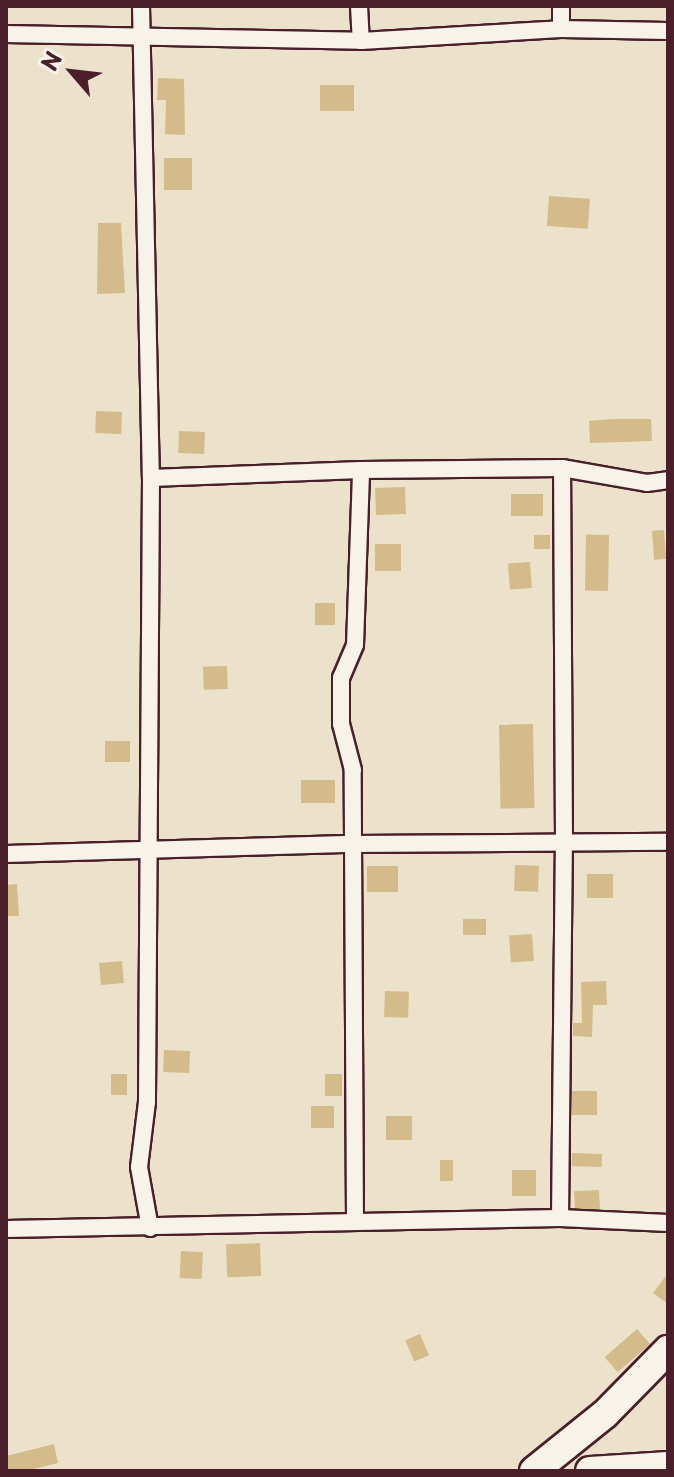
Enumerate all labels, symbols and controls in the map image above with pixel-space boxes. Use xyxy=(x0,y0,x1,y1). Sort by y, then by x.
north arrow xyxy=(32,32,112,112)
text: N xyxy=(32,45,69,76)

